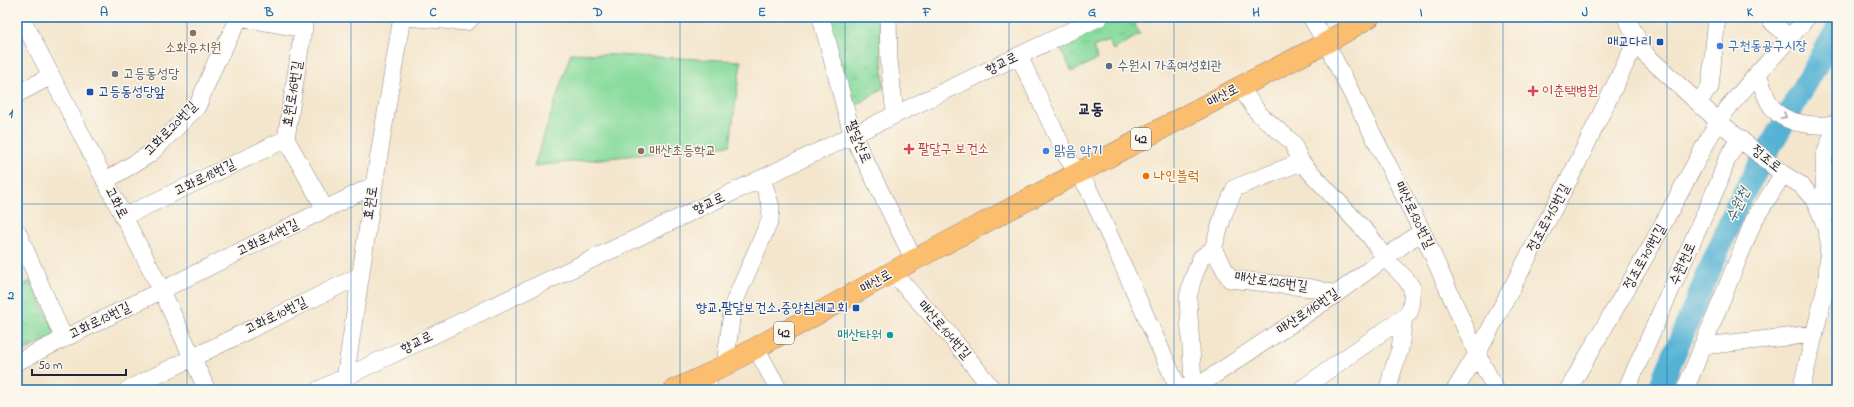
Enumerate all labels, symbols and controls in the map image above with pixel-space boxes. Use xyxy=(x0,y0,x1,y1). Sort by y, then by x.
text: A xyxy=(100,3,108,22)
text: B xyxy=(264,3,274,22)
text: C xyxy=(429,3,437,22)
text: D xyxy=(592,3,603,22)
text: E xyxy=(758,3,766,22)
text: F xyxy=(922,3,932,22)
text: G xyxy=(1088,3,1096,22)
text: H xyxy=(1252,3,1260,22)
text: I xyxy=(1419,3,1423,22)
text: J xyxy=(1582,3,1588,22)
text: K xyxy=(1747,3,1754,22)
marker: 소화유치원 xyxy=(188,28,198,38)
place label: 매교다리 xyxy=(1607,32,1652,53)
place label: 구천동공구시장 xyxy=(1728,36,1808,57)
marker: 매교다리 xyxy=(1655,37,1665,47)
place label: 소화유치원 xyxy=(165,38,221,59)
marker: 구천동공구시장 xyxy=(1715,41,1725,51)
street label: 향교로 xyxy=(982,47,1022,81)
place label: 수원시 가족여성회관 xyxy=(1117,56,1222,77)
street label: 효원로16번길 xyxy=(277,59,309,129)
marker: 수원시 가족여성회관 xyxy=(1104,61,1114,71)
place label: 고등동성당 xyxy=(123,64,180,85)
marker: 고등동성당 xyxy=(110,69,120,79)
street label: 매산로 xyxy=(1203,79,1243,113)
place label: 이춘택병원 xyxy=(1542,81,1598,102)
place label: 고등동성당앞 xyxy=(98,82,166,103)
marker: 이춘택병원 xyxy=(1527,85,1539,97)
marker: 고등동성당앞 xyxy=(85,87,95,97)
street label: 고화로20번길 xyxy=(139,96,203,161)
district label: 교동 xyxy=(1078,98,1104,122)
text: 1 xyxy=(9,104,14,123)
one-way arrow xyxy=(1780,111,1787,118)
street label: 팔달산로 xyxy=(840,117,876,167)
road number: 42 xyxy=(1131,128,1151,150)
place label: 팔달구 보건소 xyxy=(918,139,989,160)
street label: 정조로 xyxy=(1746,140,1786,178)
place label: 매산초등학교 xyxy=(649,141,717,162)
place label: 맑음 악기 xyxy=(1054,141,1103,162)
marker: 팔달구 보건소 xyxy=(903,143,915,155)
marker: 매산초등학교 xyxy=(636,146,646,156)
marker: 맑음 악기 xyxy=(1041,146,1051,156)
street label: 고화로18번길 xyxy=(171,154,240,202)
place label: 나인블럭 xyxy=(1154,166,1199,187)
marker: 나인블럭 xyxy=(1141,171,1151,181)
street label: 매산로130번길 xyxy=(1389,178,1440,253)
street label: 정조로715번길 xyxy=(1522,180,1576,256)
water label: 수원천 xyxy=(1720,182,1757,226)
street label: 고화로 xyxy=(99,183,133,223)
street label: 효원로 xyxy=(358,185,384,221)
street label: 향교로 xyxy=(689,187,729,221)
street label: 고화로14번길 xyxy=(233,214,303,262)
street label: 정조로709번길 xyxy=(1618,220,1672,294)
street label: 수원천로 xyxy=(1664,239,1702,289)
street label: 매산로 xyxy=(856,265,896,299)
street label: 매산로126번길 xyxy=(1233,266,1310,298)
street label: 매산로116번길 xyxy=(1273,283,1344,341)
text: 2 xyxy=(7,286,15,305)
street label: 고화로10번길 xyxy=(241,292,311,340)
street label: 매산로104번길 xyxy=(912,296,976,365)
street label: 고화로13번길 xyxy=(65,297,135,345)
place label: 향교.팔달보건소.중앙침례교회 xyxy=(696,298,848,319)
marker: 향교.팔달보건소.중앙침례교회 xyxy=(851,303,861,313)
road number: 42 xyxy=(774,322,794,344)
place label: 매산타워 xyxy=(837,325,882,346)
street label: 향교로 xyxy=(397,326,437,360)
marker: 매산타워 xyxy=(885,330,895,340)
scale bar xyxy=(32,351,126,377)
text: 50 m xyxy=(38,357,62,375)

